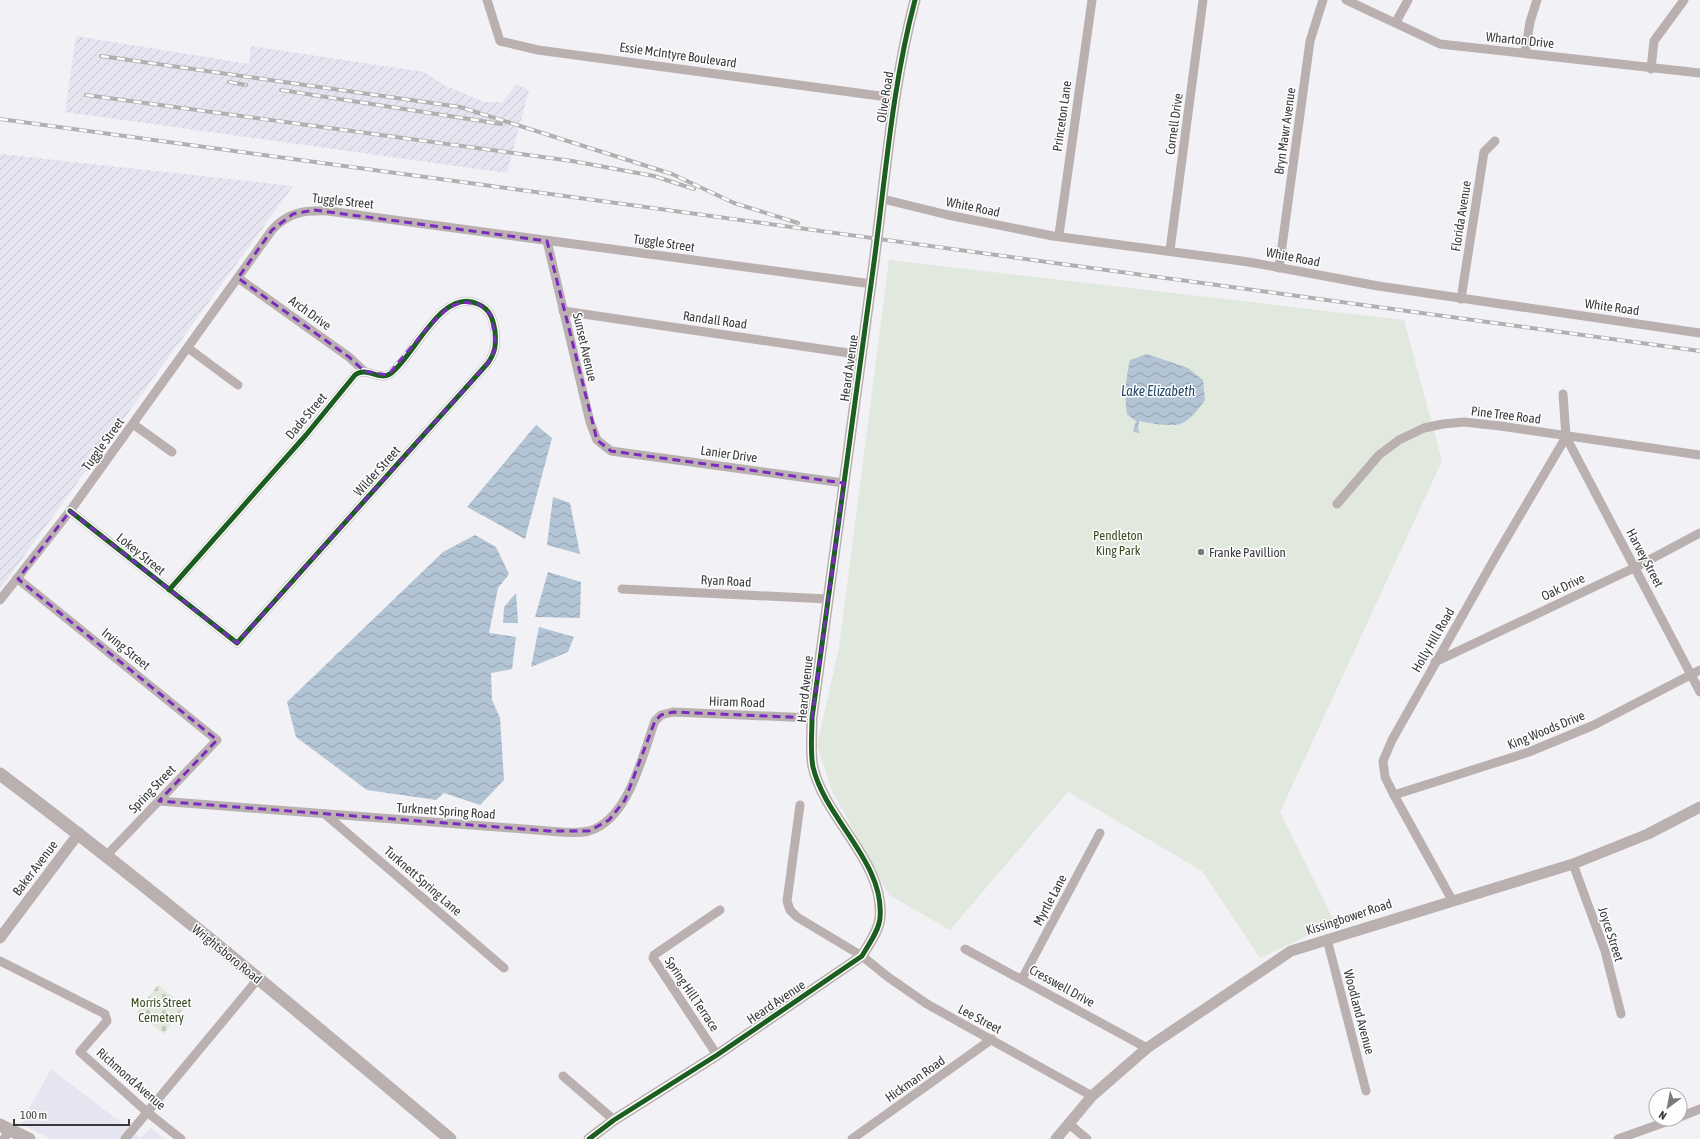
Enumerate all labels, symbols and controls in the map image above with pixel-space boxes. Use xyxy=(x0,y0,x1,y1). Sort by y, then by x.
street label: Wharton Drive xyxy=(1485,29,1555,51)
street label: Essie McIntyre Boulevard xyxy=(618,39,738,71)
street label: Olive Road xyxy=(874,70,896,124)
street label: Princeton Lane xyxy=(1050,80,1074,152)
street label: Bryn Mawr Avenue xyxy=(1271,87,1299,175)
street label: Cornell Drive xyxy=(1162,92,1186,156)
street label: Florida Avenue xyxy=(1448,179,1474,252)
street label: Tuggle Street xyxy=(311,190,375,212)
street label: White Road xyxy=(945,194,1001,220)
street label: Tuggle Street xyxy=(632,231,696,255)
street label: White Road xyxy=(1265,244,1321,270)
street label: Arch Drive xyxy=(286,293,334,333)
street label: White Road xyxy=(1584,296,1640,318)
street label: Randall Road xyxy=(682,308,748,332)
street label: Sunset Avenue xyxy=(570,311,600,383)
street label: Heard Avenue xyxy=(837,334,861,402)
water label: Lake Elizabeth xyxy=(1121,383,1195,399)
street label: Dade Street xyxy=(282,390,330,442)
street label: Pine Tree Road xyxy=(1470,403,1542,427)
street label: Tuggle Street xyxy=(79,414,127,473)
street label: Wilder Street xyxy=(351,443,403,499)
street label: Lanier Drive xyxy=(700,443,758,465)
street label: Harvey Street xyxy=(1623,526,1667,590)
park label: Pendleton King Park xyxy=(1093,528,1143,558)
street label: Lokey Street xyxy=(114,530,168,578)
place label: Franke Pavillion xyxy=(1209,545,1286,560)
marker: Franke Pavillion xyxy=(1196,547,1206,557)
street label: Oak Drive xyxy=(1539,570,1587,604)
street label: Ryan Road xyxy=(700,572,752,590)
street label: Holly Hill Road xyxy=(1409,605,1457,675)
street label: Irving Street xyxy=(99,625,153,673)
street label: Heard Avenue xyxy=(794,655,816,723)
street label: Hiram Road xyxy=(709,694,765,710)
street label: King Woods Drive xyxy=(1505,708,1587,752)
street label: Spring Street xyxy=(126,762,179,816)
street label: Turknett Spring Road xyxy=(396,800,496,822)
street label: Baker Avenue xyxy=(9,837,61,899)
street label: Turknett Spring Lane xyxy=(381,843,465,919)
street label: Myrtle Lane xyxy=(1030,872,1070,928)
street label: Kissingbower Road xyxy=(1304,896,1394,938)
street label: Joyce Street xyxy=(1595,905,1627,963)
street label: Wrightsboro Road xyxy=(189,921,265,987)
street label: Spring Hill Terrace xyxy=(662,954,722,1034)
street label: Cresswell Drive xyxy=(1027,962,1097,1010)
street label: Woodland Avenue xyxy=(1340,968,1378,1056)
street label: Heard Avenue xyxy=(744,977,808,1027)
park label: Morris Street Cemetery xyxy=(131,995,191,1025)
street label: Lee Street xyxy=(956,1001,1005,1037)
street label: Richmond Avenue xyxy=(94,1045,169,1113)
street label: Hickman Road xyxy=(882,1053,948,1105)
north arrow xyxy=(1648,1087,1688,1127)
scale bar xyxy=(14,1101,129,1127)
text: 100 m xyxy=(20,1108,47,1122)
text: N xyxy=(1657,1109,1669,1122)

